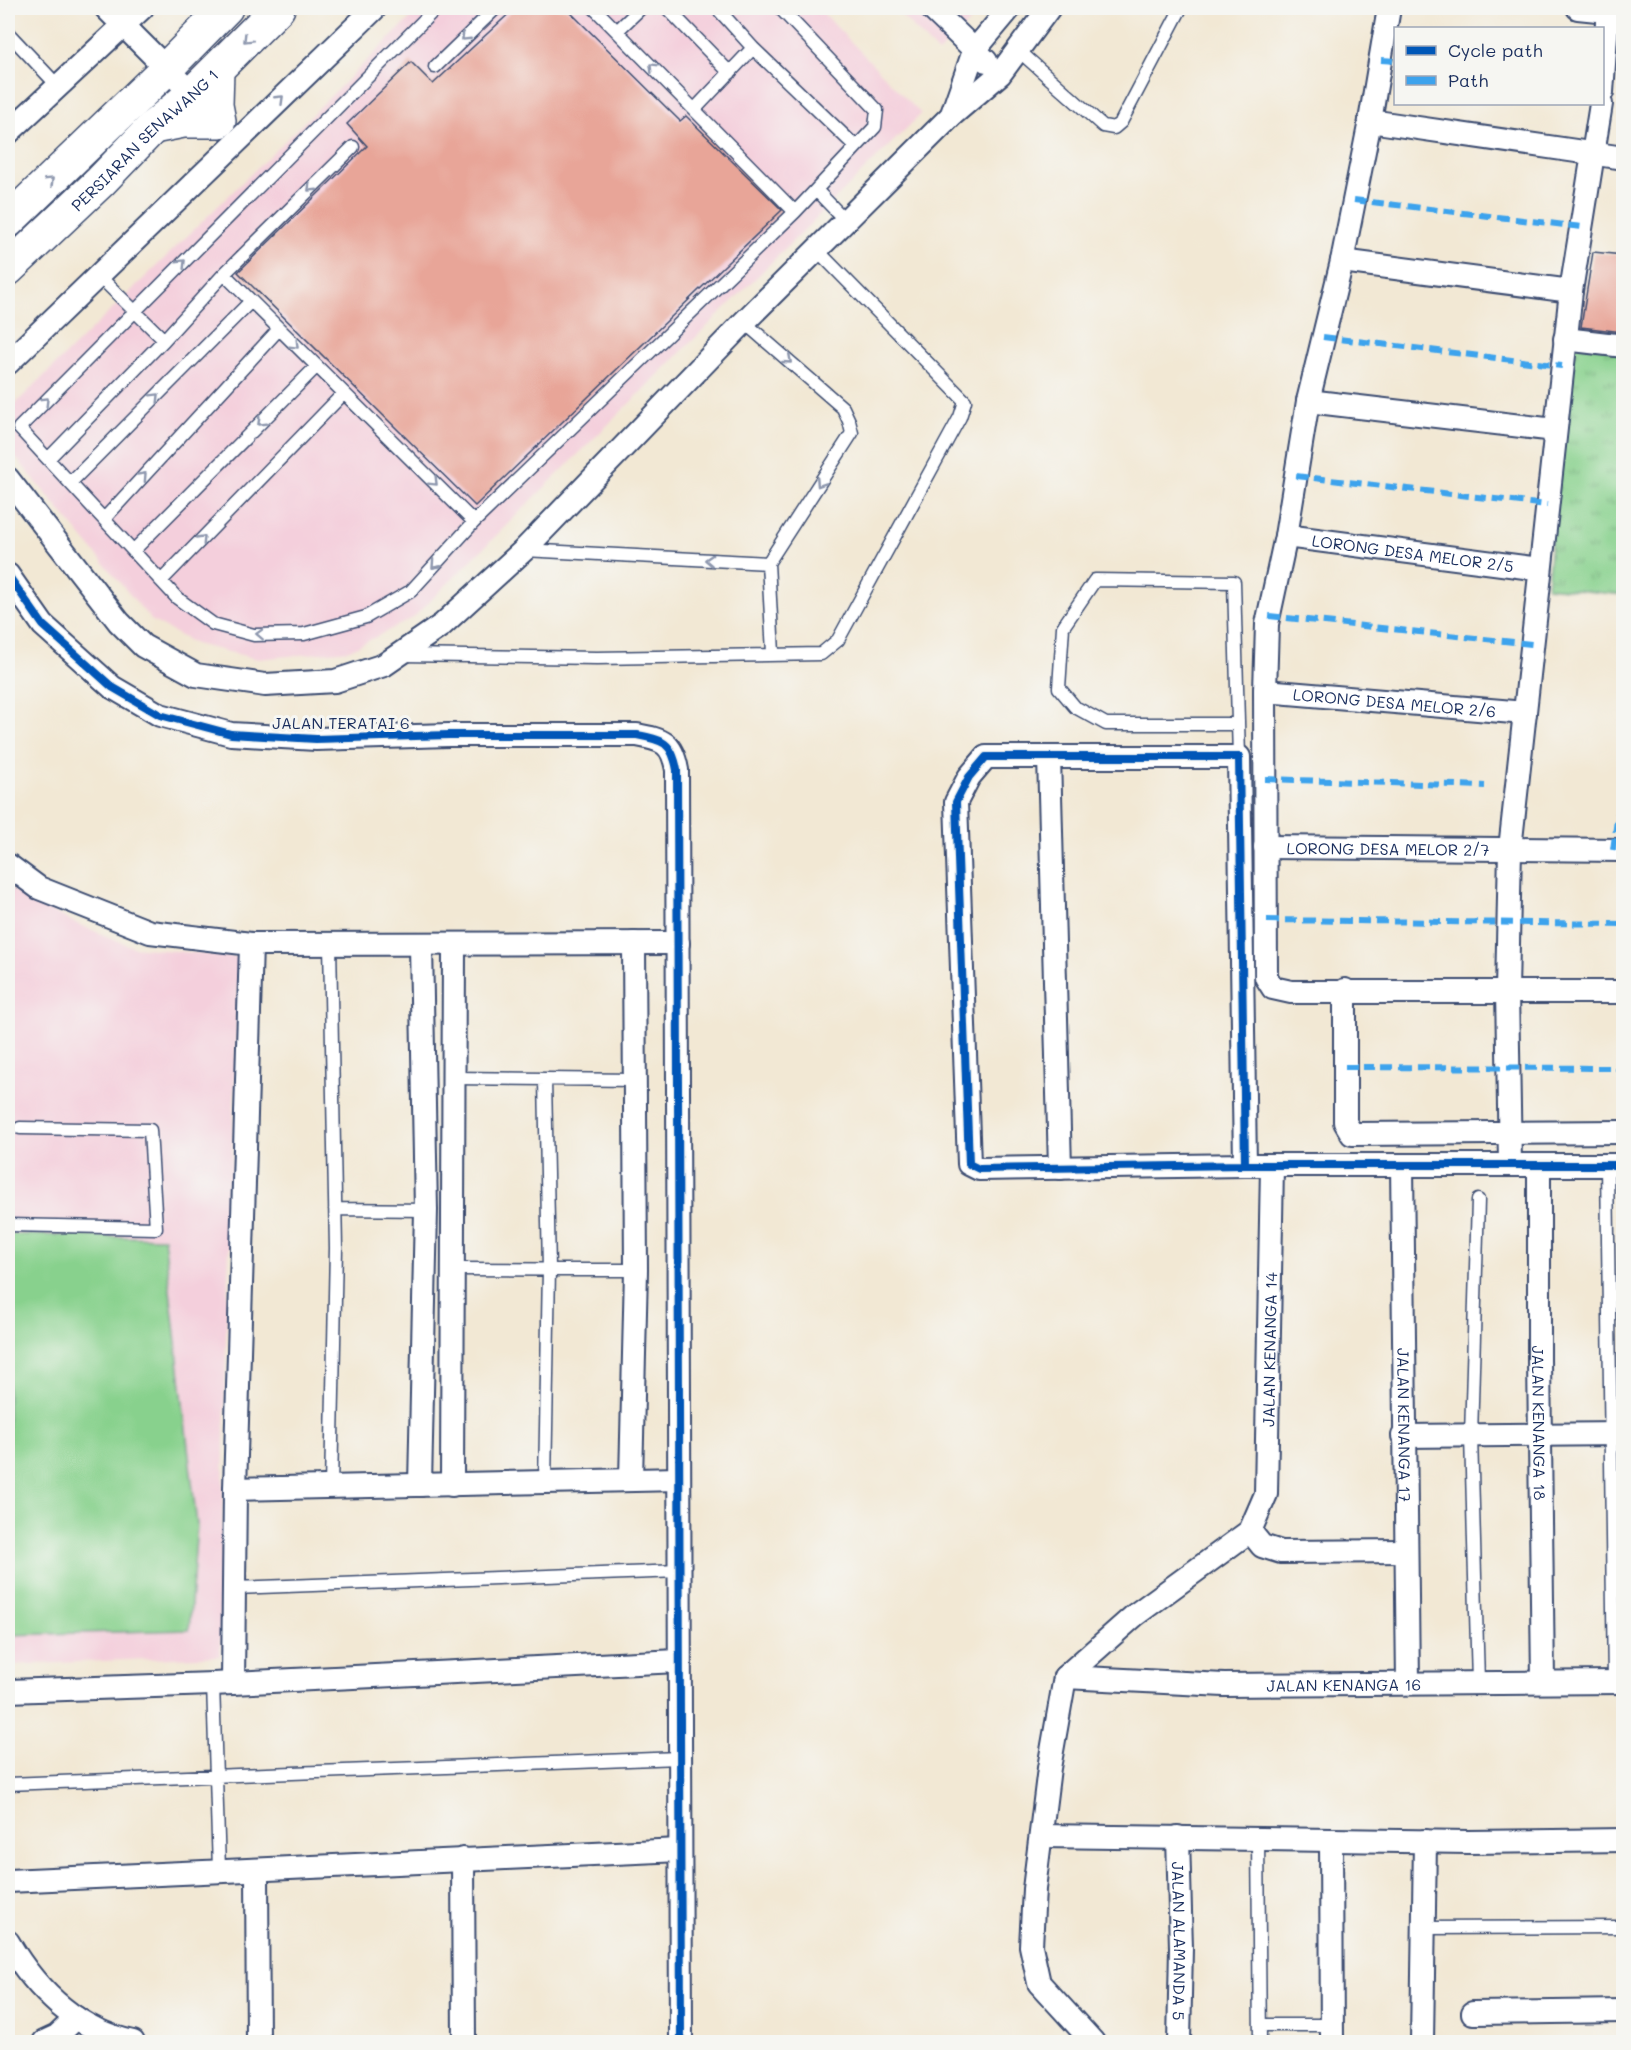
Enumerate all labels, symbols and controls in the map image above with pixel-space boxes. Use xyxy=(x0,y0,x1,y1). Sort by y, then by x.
legend xyxy=(1394,27,1604,105)
one-way arrow xyxy=(462,30,473,41)
one-way arrow xyxy=(244,31,255,42)
text: Cycle path xyxy=(1448,38,1543,62)
street label: PERSIARAN SENAWANG 1 xyxy=(66,64,222,215)
one-way arrow xyxy=(650,64,661,75)
text: Path xyxy=(1448,68,1488,92)
one-way arrow xyxy=(273,96,284,107)
one-way arrow xyxy=(44,177,54,188)
one-way arrow xyxy=(308,180,319,191)
one-way arrow xyxy=(175,259,186,270)
one-way arrow xyxy=(288,337,299,348)
one-way arrow xyxy=(781,353,792,364)
one-way arrow xyxy=(148,393,159,404)
one-way arrow xyxy=(38,398,49,409)
one-way arrow xyxy=(257,416,268,426)
one-way arrow xyxy=(136,472,147,483)
one-way arrow xyxy=(426,475,437,486)
one-way arrow xyxy=(816,476,827,487)
street label: LORONG DESA MELOR 2/5 xyxy=(1311,529,1515,576)
one-way arrow xyxy=(195,536,206,547)
one-way arrow xyxy=(705,553,714,566)
one-way arrow xyxy=(431,559,442,569)
one-way arrow xyxy=(256,628,265,641)
street label: LORONG DESA MELOR 2/6 xyxy=(1292,683,1497,721)
street label: JALAN TERATAI 6 xyxy=(272,712,410,733)
street label: LORONG DESA MELOR 2/7 xyxy=(1286,837,1490,859)
street label: JALAN KENANGA 14 xyxy=(1257,1271,1281,1427)
street label: JALAN KENANGA 18 xyxy=(1528,1346,1551,1501)
street label: JALAN KENANGA 17 xyxy=(1394,1348,1416,1502)
street label: JALAN KENANGA 16 xyxy=(1266,1673,1421,1695)
street label: JALAN ALAMANDA 5 xyxy=(1168,1861,1192,2021)

